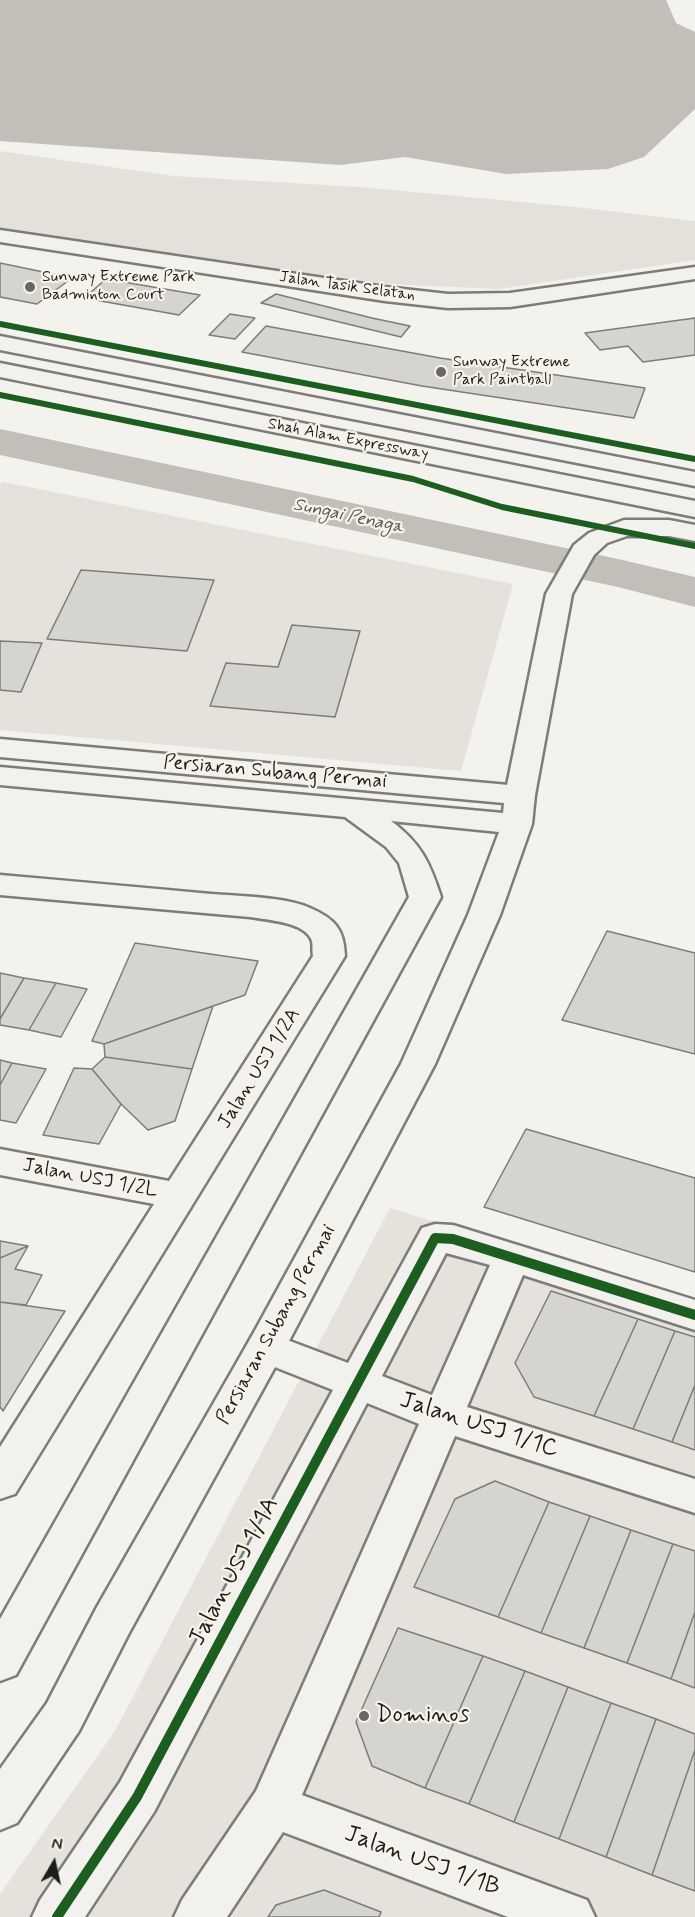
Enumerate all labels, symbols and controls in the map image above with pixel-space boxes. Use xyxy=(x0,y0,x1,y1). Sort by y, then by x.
place label: Sunway Extreme Park Badminton Court xyxy=(42,268,195,306)
street label: Jalan Tasik Selatan xyxy=(278,268,416,306)
marker: Sunway Extreme Park Badminton Court xyxy=(23,280,37,294)
place label: Sunway Extreme Park Paintball xyxy=(453,353,570,391)
marker: Sunway Extreme Park Paintball xyxy=(434,365,448,379)
street label: Shah Alam Expressway xyxy=(266,415,430,465)
water label: Sungai Penaga xyxy=(291,495,405,539)
street label: Persiaran Subang Permai xyxy=(162,751,388,795)
street label: Jalan USJ 1/2A xyxy=(213,1004,307,1134)
street label: Jalan USJ 1/2L xyxy=(21,1154,159,1204)
street label: Persiaran Subang Permai xyxy=(212,1221,342,1429)
street label: Jalan USJ 1/1C xyxy=(396,1387,562,1465)
street label: Jalan USJ 1/1A xyxy=(184,1493,286,1651)
place label: Dominos xyxy=(376,1702,469,1730)
marker: Dominos xyxy=(357,1709,371,1723)
street label: Jalan USJ 1/1B xyxy=(340,1821,504,1903)
north arrow xyxy=(24,1833,84,1893)
text: N xyxy=(50,1834,64,1856)

